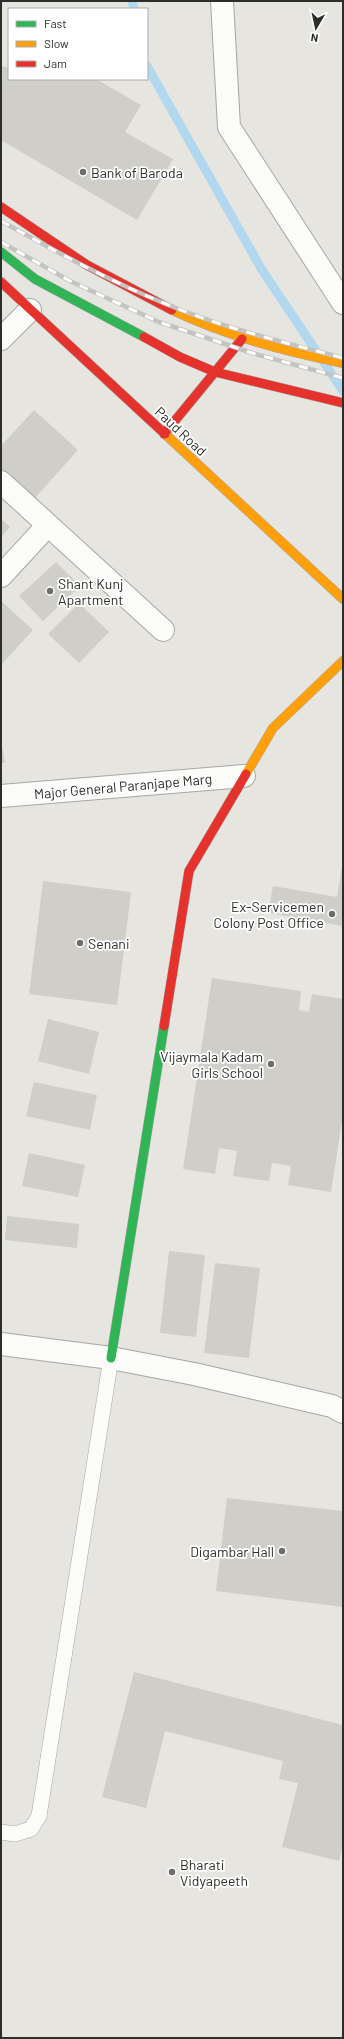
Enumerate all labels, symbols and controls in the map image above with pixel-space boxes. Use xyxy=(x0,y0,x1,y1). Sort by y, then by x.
legend xyxy=(8,8,148,80)
north arrow xyxy=(296,8,336,48)
text: Fast xyxy=(44,16,67,30)
text: N xyxy=(310,31,319,45)
text: Slow xyxy=(44,36,69,50)
text: Jam xyxy=(44,56,67,70)
place label: Bank of Baroda xyxy=(91,164,183,181)
marker: Bank of Baroda xyxy=(78,167,88,177)
street label: Paud Road xyxy=(152,403,210,459)
place label: Shant Kunj Apartment xyxy=(58,575,123,608)
marker: Shant Kunj Apartment xyxy=(45,586,55,596)
street label: Major General Paranjape Marg xyxy=(33,770,213,802)
place label: Ex-Servicemen Colony Post Office xyxy=(214,898,324,931)
marker: Ex-Servicemen Colony Post Office xyxy=(327,909,337,919)
place label: Senani xyxy=(88,935,129,952)
marker: Senani xyxy=(75,938,85,948)
place label: Vijaymala Kadam Girls School xyxy=(160,1048,263,1081)
marker: Vijaymala Kadam Girls School xyxy=(266,1059,276,1069)
place label: Digambar Hall xyxy=(190,1543,274,1560)
marker: Digambar Hall xyxy=(277,1546,287,1556)
place label: Bharati Vidyapeeth xyxy=(180,1856,248,1889)
marker: Bharati Vidyapeeth xyxy=(167,1867,177,1877)

